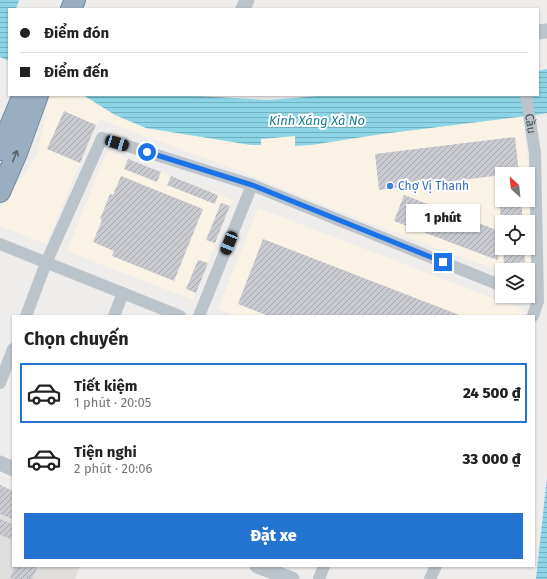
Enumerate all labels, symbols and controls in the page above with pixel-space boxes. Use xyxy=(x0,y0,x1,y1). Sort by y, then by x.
text: Điểm đón xyxy=(44,24,109,42)
text: Điểm đến xyxy=(44,63,109,81)
water label: Kinh Xáng Xà No xyxy=(269,113,365,128)
street label: Cầu xyxy=(522,113,539,135)
car xyxy=(104,134,130,152)
route start xyxy=(138,143,156,161)
one-way arrow xyxy=(12,151,20,163)
north arrow xyxy=(495,167,535,207)
map controls xyxy=(495,167,535,303)
place label: Chợ Vị Thanh xyxy=(398,179,469,193)
marker: Chợ Vị Thanh xyxy=(385,181,395,191)
callout: 1 phút xyxy=(406,204,480,232)
text: 1 phút xyxy=(425,210,461,225)
button: locate xyxy=(495,215,535,255)
car xyxy=(219,230,239,256)
route end xyxy=(434,253,452,271)
button: layers xyxy=(495,263,535,303)
text: Chọn chuyến xyxy=(24,328,129,350)
icon: car xyxy=(26,375,62,411)
text: Tiết kiệm xyxy=(74,377,137,395)
text: 24 500 ₫ xyxy=(463,384,521,402)
text: 1 phút · 20:05 xyxy=(74,395,151,410)
icon: car xyxy=(26,441,62,477)
text: Tiện nghi xyxy=(74,443,137,461)
text: 33 000 ₫ xyxy=(462,450,521,468)
text: 2 phút · 20:06 xyxy=(74,461,152,476)
button: Đặt xe xyxy=(24,513,523,559)

